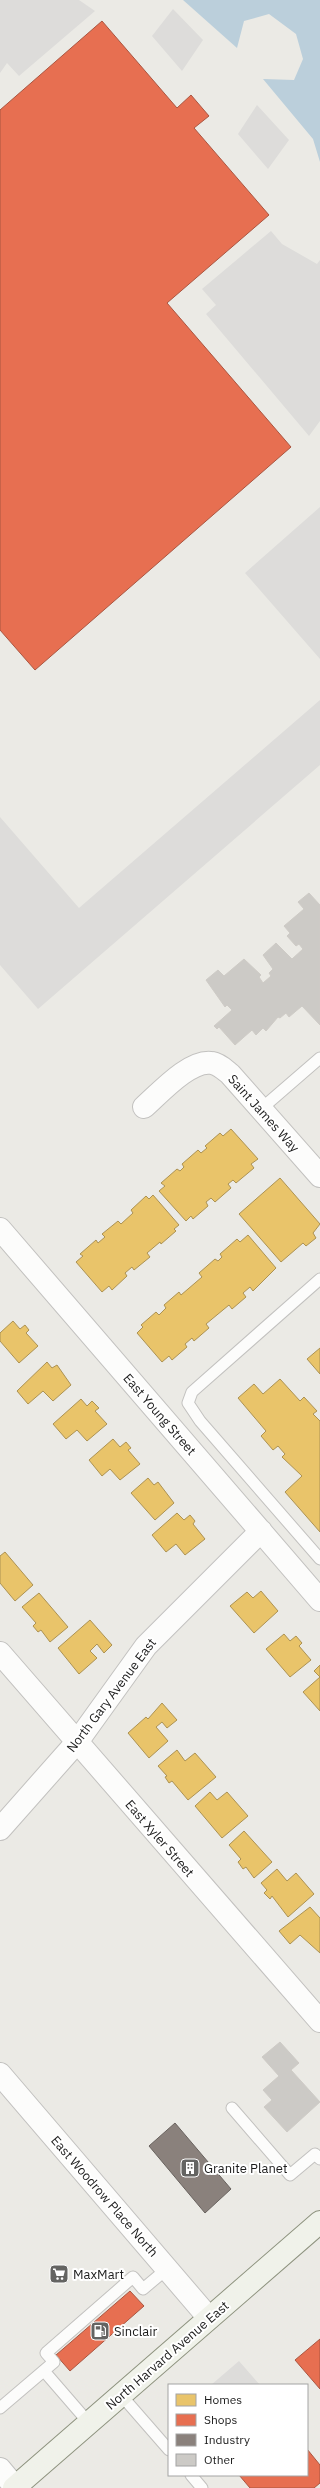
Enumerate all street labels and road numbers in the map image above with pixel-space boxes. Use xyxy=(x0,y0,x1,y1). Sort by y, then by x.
street label: Saint James Way xyxy=(224,1071,303,1156)
street label: East Young Street xyxy=(119,1370,200,1459)
street label: North Gary Avenue East xyxy=(63,1635,160,1756)
street label: East Xyler Street xyxy=(121,1796,198,1880)
street label: East Woodrow Place North xyxy=(47,2132,162,2260)
street label: North Harvard Avenue East xyxy=(102,2297,232,2414)

